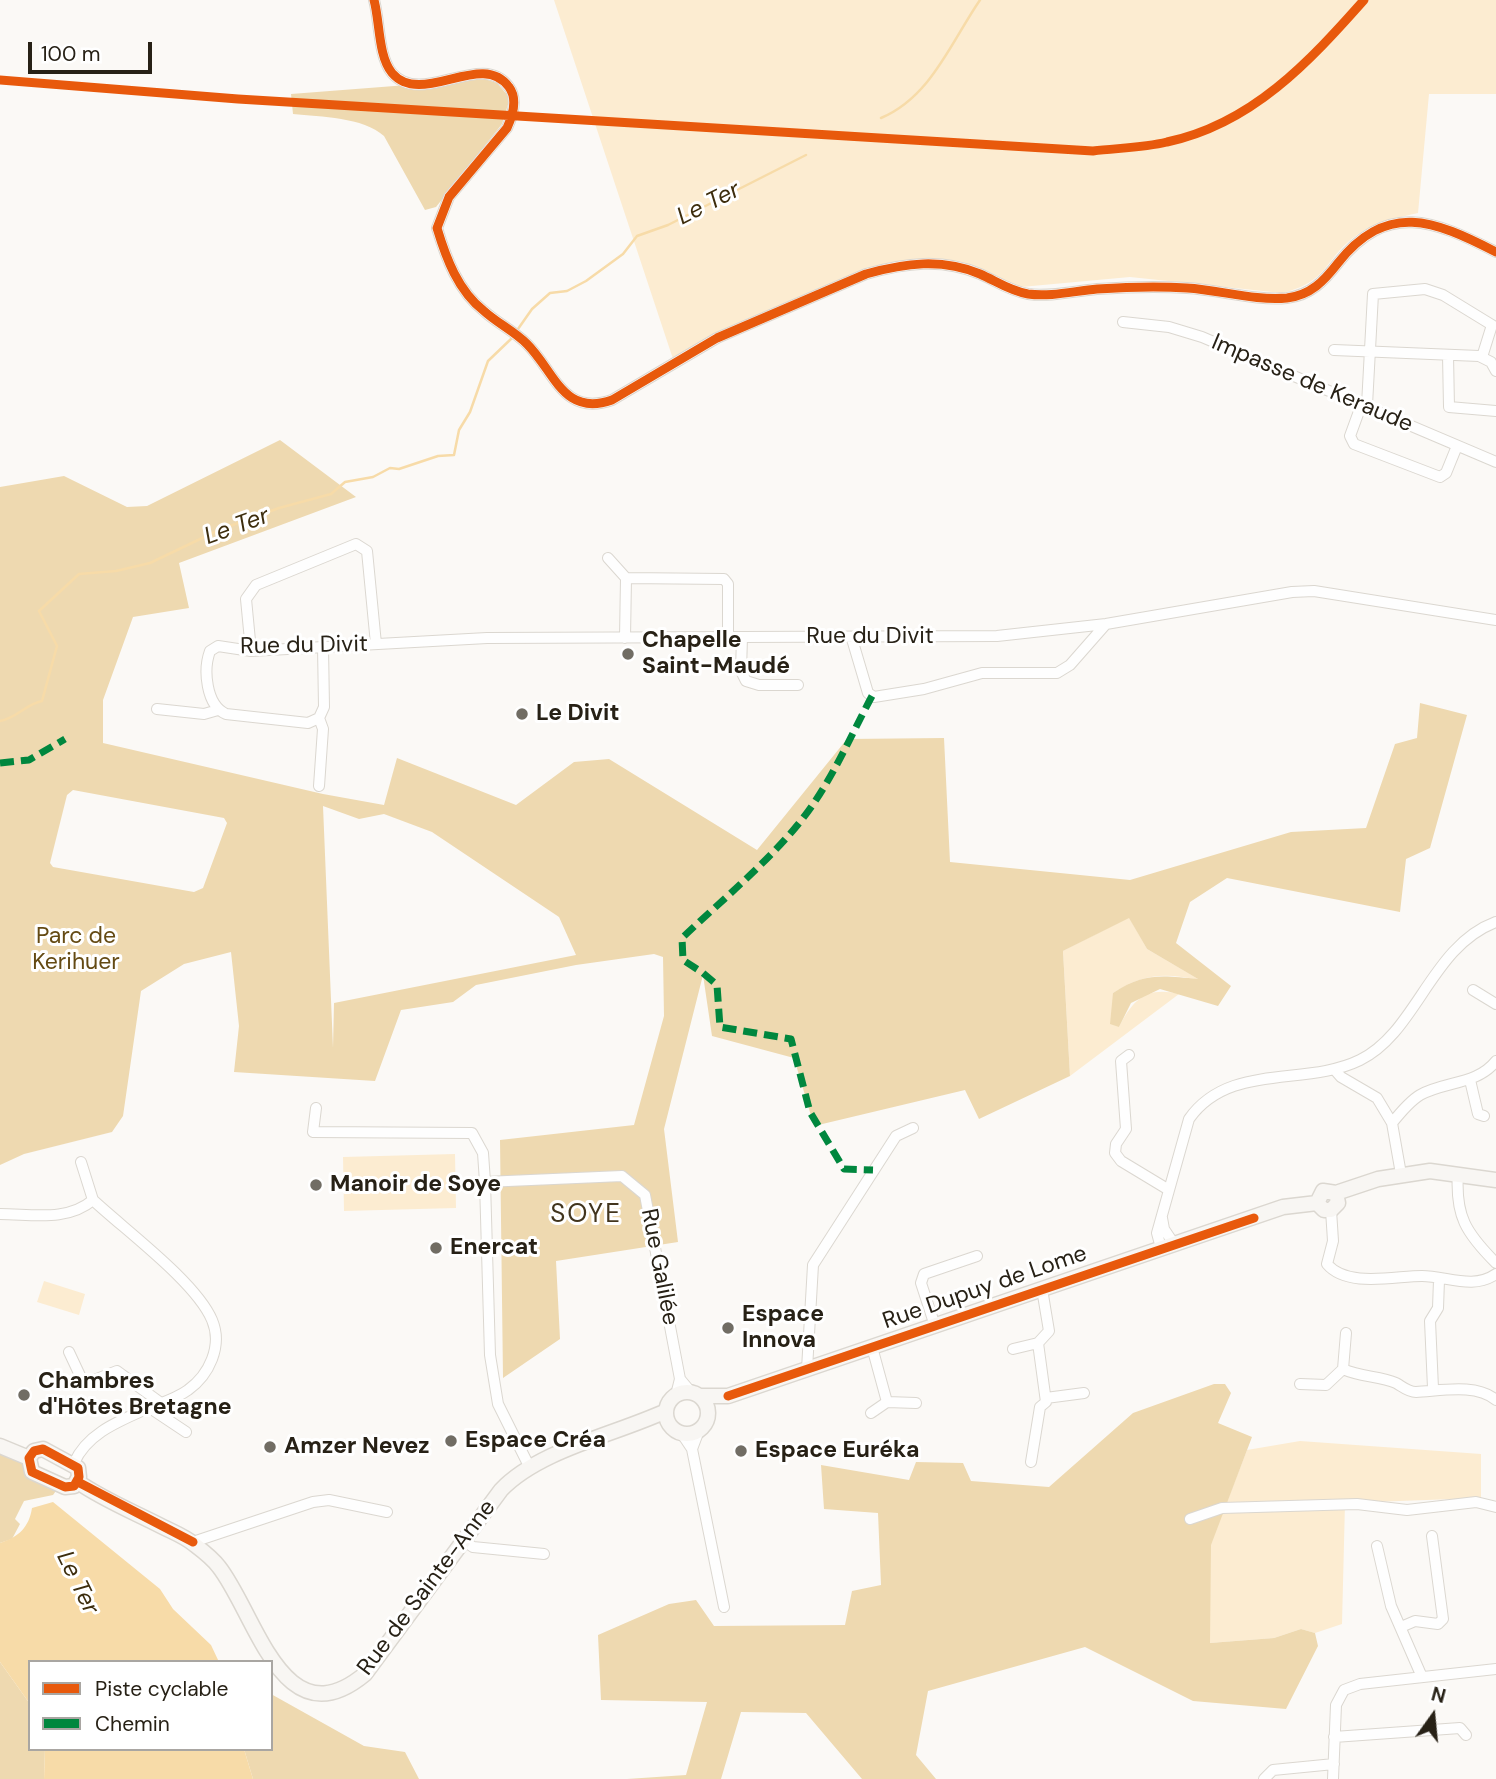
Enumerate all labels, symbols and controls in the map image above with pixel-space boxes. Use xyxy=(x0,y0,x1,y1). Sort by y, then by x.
scale bar xyxy=(32,28,156,72)
text: 100 m xyxy=(41,40,101,68)
water label: Le Ter xyxy=(673,176,745,232)
street label: Impasse de Keraude xyxy=(1207,329,1417,439)
water label: Le Ter xyxy=(201,502,273,552)
street label: Rue du Divit xyxy=(806,623,934,651)
place label: Chapelle Saint-Maudé xyxy=(642,627,790,681)
street label: Rue du Divit xyxy=(240,631,368,661)
marker: Chapelle Saint-Maudé xyxy=(620,646,636,662)
place label: Le Divit xyxy=(536,700,619,728)
marker: Le Divit xyxy=(514,706,530,722)
park label: Parc de Kerihuer xyxy=(32,923,120,977)
place label: Manoir de Soye xyxy=(330,1171,501,1199)
marker: Manoir de Soye xyxy=(308,1177,324,1193)
district label: SOYE xyxy=(551,1199,621,1231)
street label: Rue Galilée xyxy=(634,1207,684,1327)
place label: Enercat xyxy=(450,1234,538,1262)
marker: Enercat xyxy=(428,1240,444,1256)
street label: Rue Dupuy de Lome xyxy=(879,1240,1091,1336)
place label: Espace Innova xyxy=(742,1301,824,1355)
marker: Espace Innova xyxy=(720,1320,736,1336)
place label: Chambres d'Hôtes Bretagne xyxy=(38,1368,232,1422)
marker: Chambres d'Hôtes Bretagne xyxy=(16,1387,32,1403)
place label: Espace Créa xyxy=(465,1427,606,1455)
place label: Amzer Nevez xyxy=(284,1433,430,1461)
marker: Espace Créa xyxy=(443,1433,459,1449)
place label: Espace Euréka xyxy=(755,1437,919,1465)
marker: Amzer Nevez xyxy=(262,1439,278,1455)
marker: Espace Euréka xyxy=(733,1443,749,1459)
street label: Rue de Sainte-Anne xyxy=(352,1495,502,1681)
water label: Le Ter xyxy=(49,1547,105,1619)
legend xyxy=(28,1660,273,1751)
text: Piste cyclable xyxy=(95,1675,228,1703)
north arrow xyxy=(1398,1681,1468,1751)
text: N xyxy=(1429,1681,1448,1709)
text: Chemin xyxy=(95,1710,170,1738)

